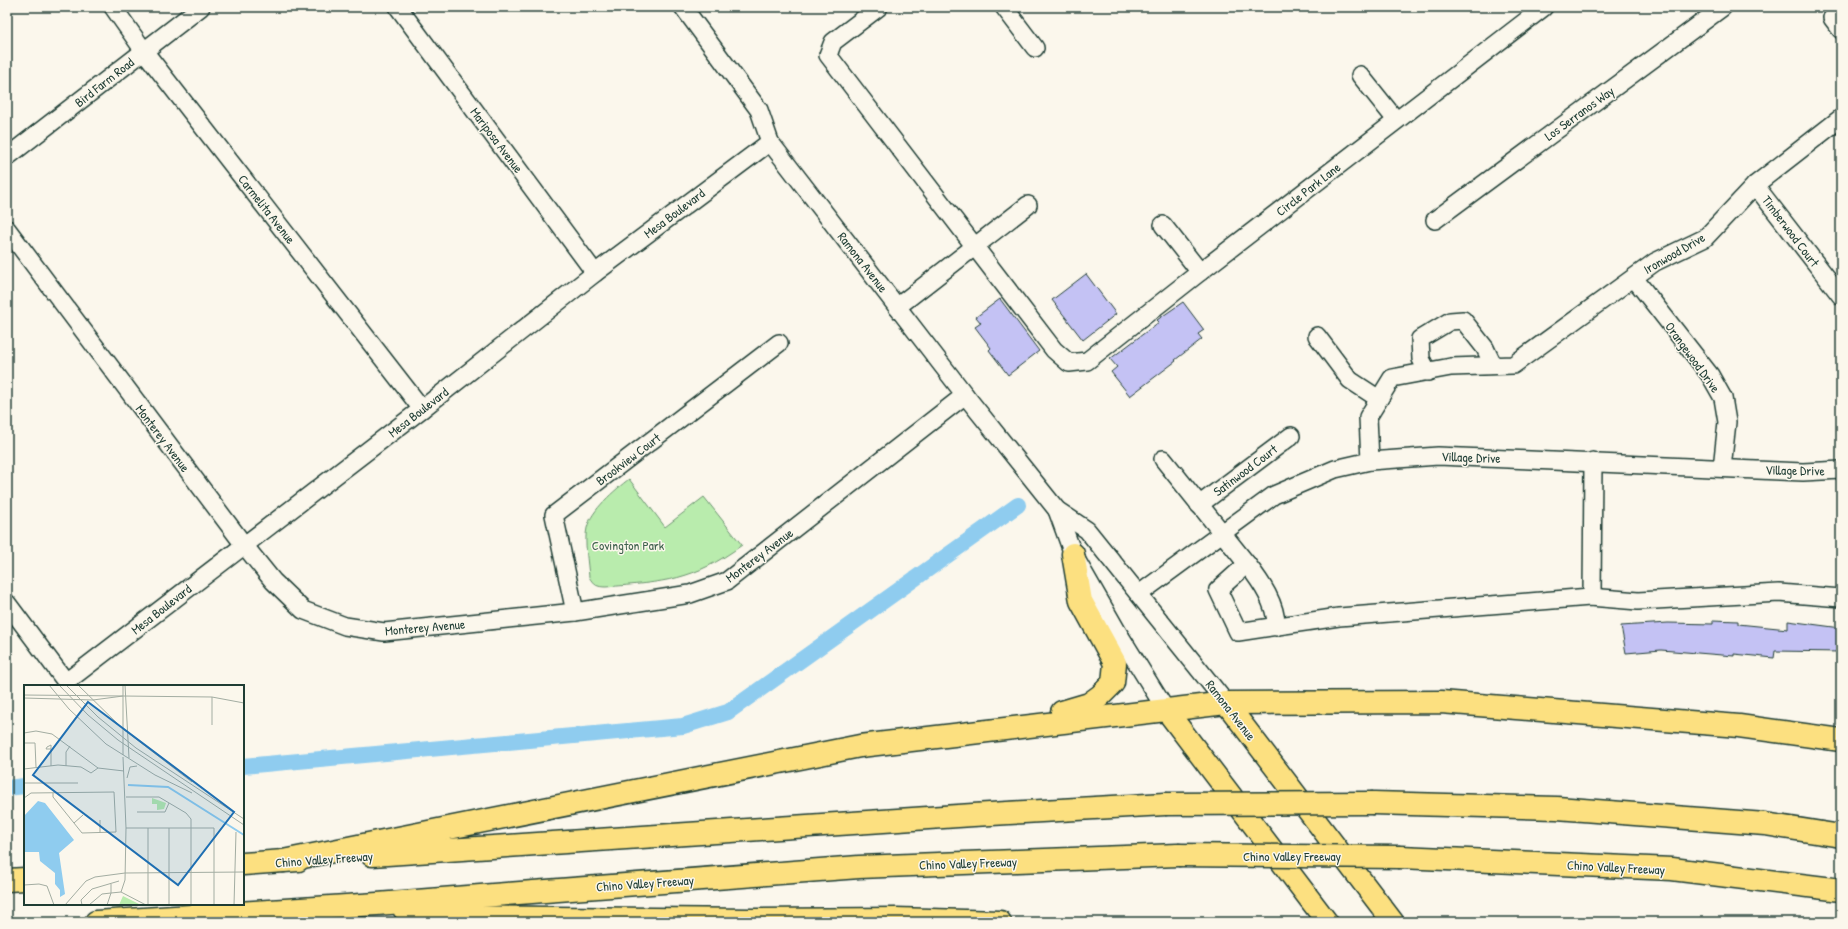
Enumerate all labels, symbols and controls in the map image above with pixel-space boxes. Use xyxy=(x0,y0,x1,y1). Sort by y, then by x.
street label: Bird Farm Road xyxy=(71,53,137,111)
street label: Los Serranos Way xyxy=(1541,81,1618,144)
street label: Mariposa Avenue xyxy=(466,104,528,176)
street label: Circle Park Lane xyxy=(1272,158,1344,220)
street label: Carmelita Avenue xyxy=(234,171,300,247)
street label: Mesa Boulevard xyxy=(640,184,708,242)
street label: Timberwood Court xyxy=(1758,192,1824,271)
street label: Ramona Avenue xyxy=(834,228,892,296)
street label: Ironwood Drive xyxy=(1640,228,1708,278)
street label: Orangewood Drive xyxy=(1661,318,1725,396)
street label: Mesa Boulevard xyxy=(384,383,452,441)
street label: Monterey Avenue xyxy=(132,401,194,475)
street label: Brookview Court xyxy=(592,428,665,489)
street label: Satinwood Court xyxy=(1209,440,1281,500)
street label: Village Drive xyxy=(1441,447,1501,467)
street label: Village Drive xyxy=(1765,460,1825,480)
street label: Monterey Avenue xyxy=(722,524,796,586)
park label: Covington Park xyxy=(592,536,665,554)
street label: Mesa Boulevard xyxy=(127,580,195,638)
street label: Monterey Avenue xyxy=(384,615,466,639)
street label: Ramona Avenue xyxy=(1202,676,1260,744)
inset map xyxy=(24,685,244,905)
street label: Chino Valley Freeway xyxy=(274,847,374,871)
street label: Chino Valley Freeway xyxy=(1243,847,1342,865)
street label: Chino Valley Freeway xyxy=(919,852,1018,874)
street label: Chino Valley Freeway xyxy=(1567,855,1666,879)
street label: Chino Valley Freeway xyxy=(595,871,695,895)

